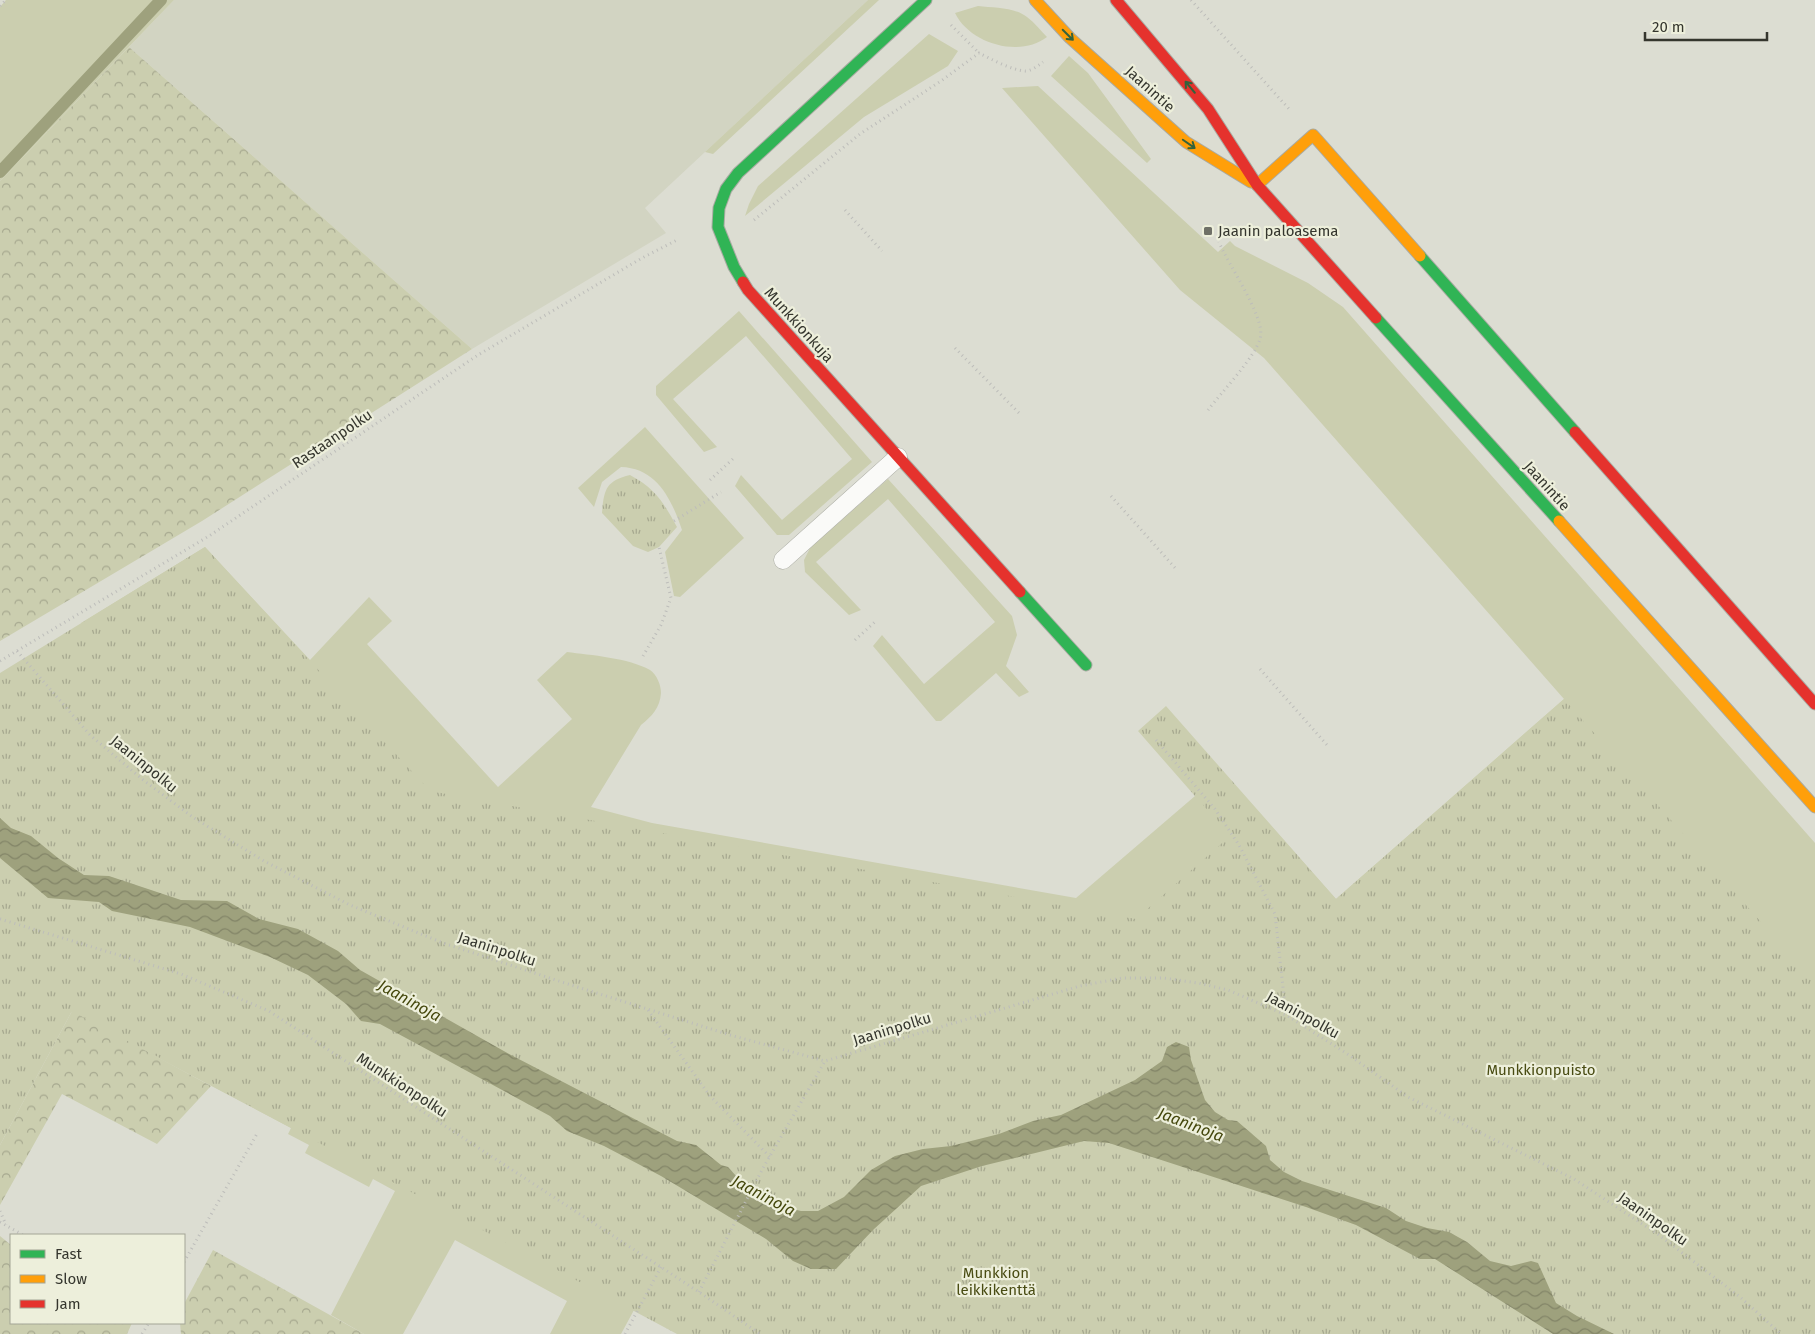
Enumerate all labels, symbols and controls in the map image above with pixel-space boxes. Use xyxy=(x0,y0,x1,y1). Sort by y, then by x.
scale bar xyxy=(1645,10,1768,42)
text: 20 m xyxy=(1652,18,1685,36)
one-way arrow xyxy=(1062,29,1074,42)
street label: Jaanintie xyxy=(1122,62,1178,116)
one-way arrow xyxy=(1184,81,1195,94)
one-way arrow xyxy=(1182,139,1196,149)
place label: Jaanin paloasema xyxy=(1218,222,1339,240)
marker: Jaanin paloasema xyxy=(1202,225,1214,237)
street label: Munkkionkuja xyxy=(761,284,837,366)
street label: Rastaanpolku xyxy=(289,406,375,472)
street label: Jaanintie xyxy=(1520,458,1574,514)
street label: Jaaninpolku xyxy=(107,732,181,796)
street label: Jaaninpolku xyxy=(456,928,538,970)
water label: Jaaninoja xyxy=(374,975,444,1025)
street label: Jaaninpolku xyxy=(1263,987,1343,1043)
street label: Jaaninpolku xyxy=(851,1009,933,1049)
street label: Munkkionpolku xyxy=(353,1049,451,1121)
park label: Munkkionpuisto xyxy=(1486,1061,1596,1079)
water label: Jaaninoja xyxy=(1154,1103,1226,1146)
water label: Jaaninoja xyxy=(728,1170,799,1220)
street label: Jaaninpolku xyxy=(1615,1188,1691,1250)
legend xyxy=(10,1234,185,1324)
text: Fast xyxy=(55,1245,82,1263)
park label: Munkkion leikkikenttä xyxy=(956,1264,1036,1299)
text: Slow xyxy=(55,1270,87,1288)
text: Jam xyxy=(55,1295,81,1313)

